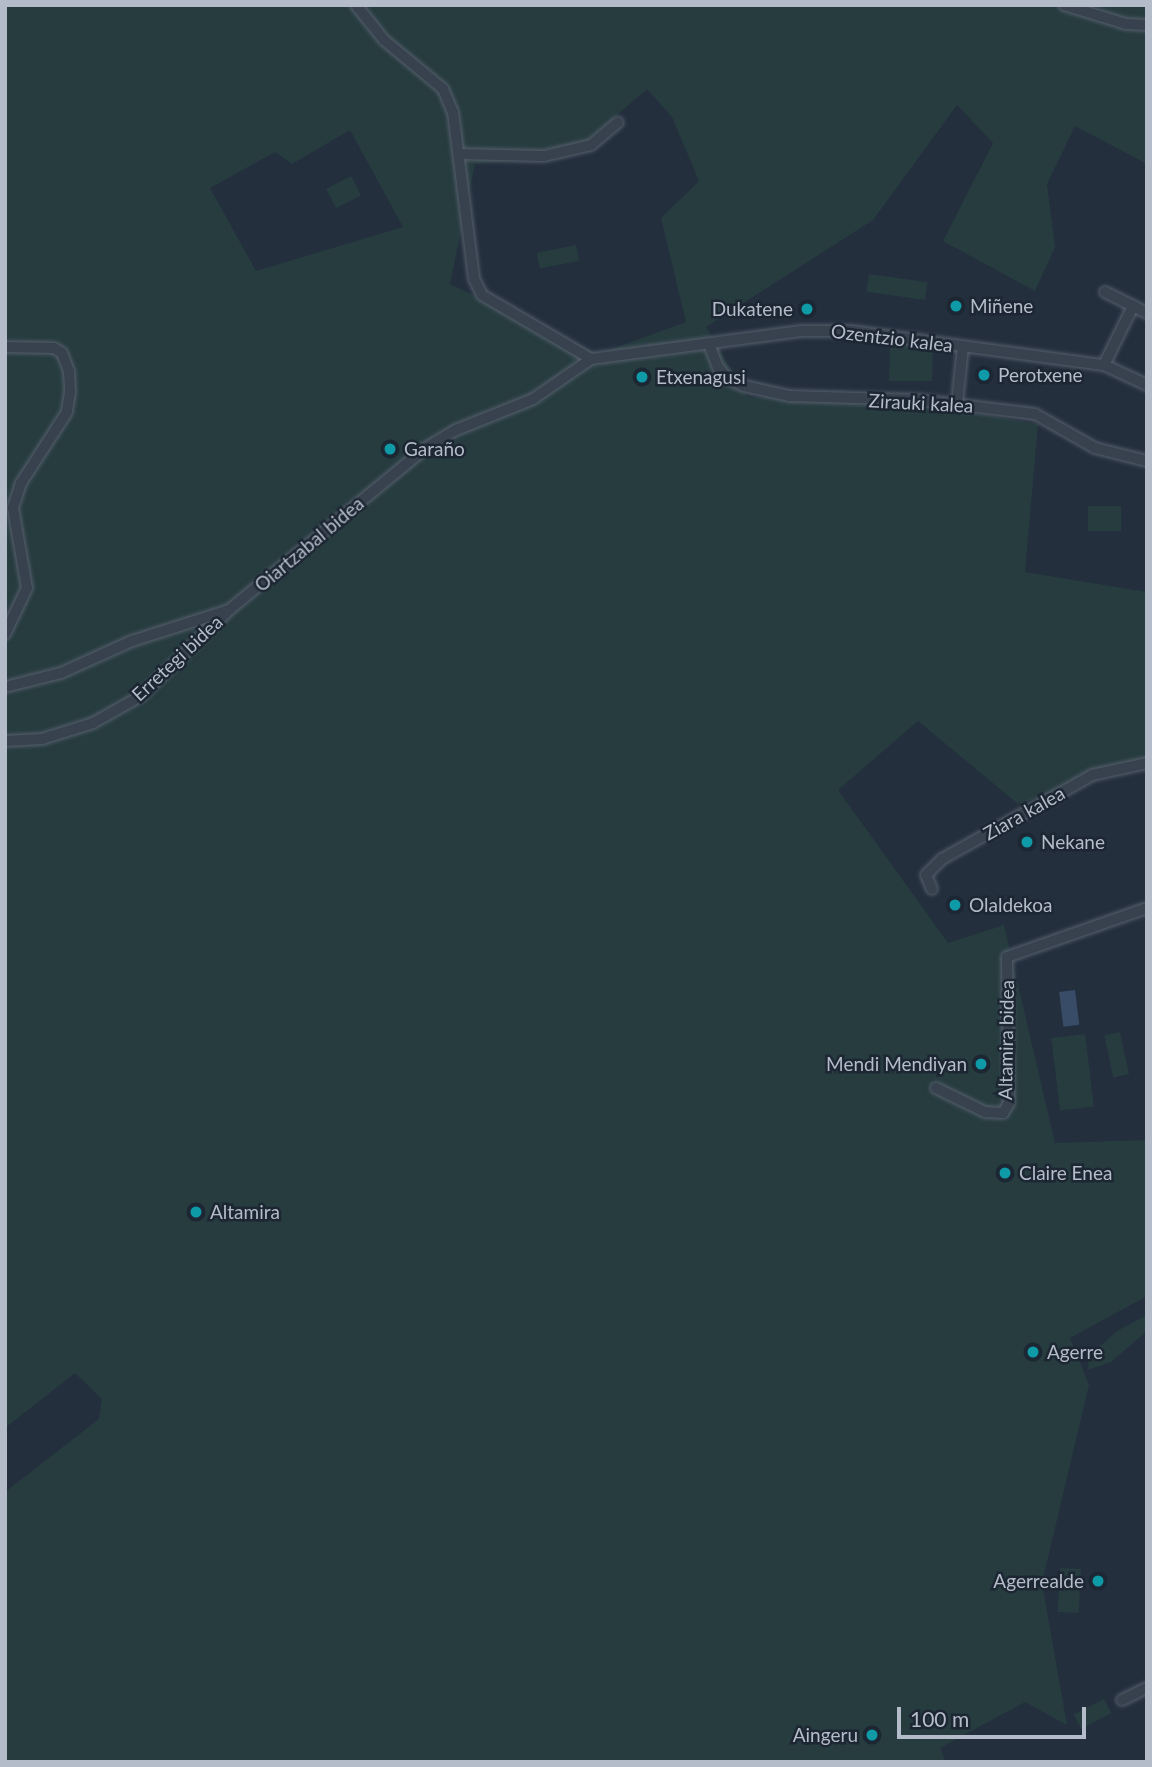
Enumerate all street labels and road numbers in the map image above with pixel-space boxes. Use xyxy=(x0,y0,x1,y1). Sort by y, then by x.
street label: Ozentzio kalea xyxy=(830,319,954,357)
street label: Zirauki kalea xyxy=(868,389,974,417)
street label: Oiartzabal bidea xyxy=(250,492,368,596)
street label: Erretegi bidea xyxy=(127,610,227,706)
street label: Ziara kalea xyxy=(979,781,1069,845)
street label: Altamira bidea xyxy=(994,980,1018,1100)

